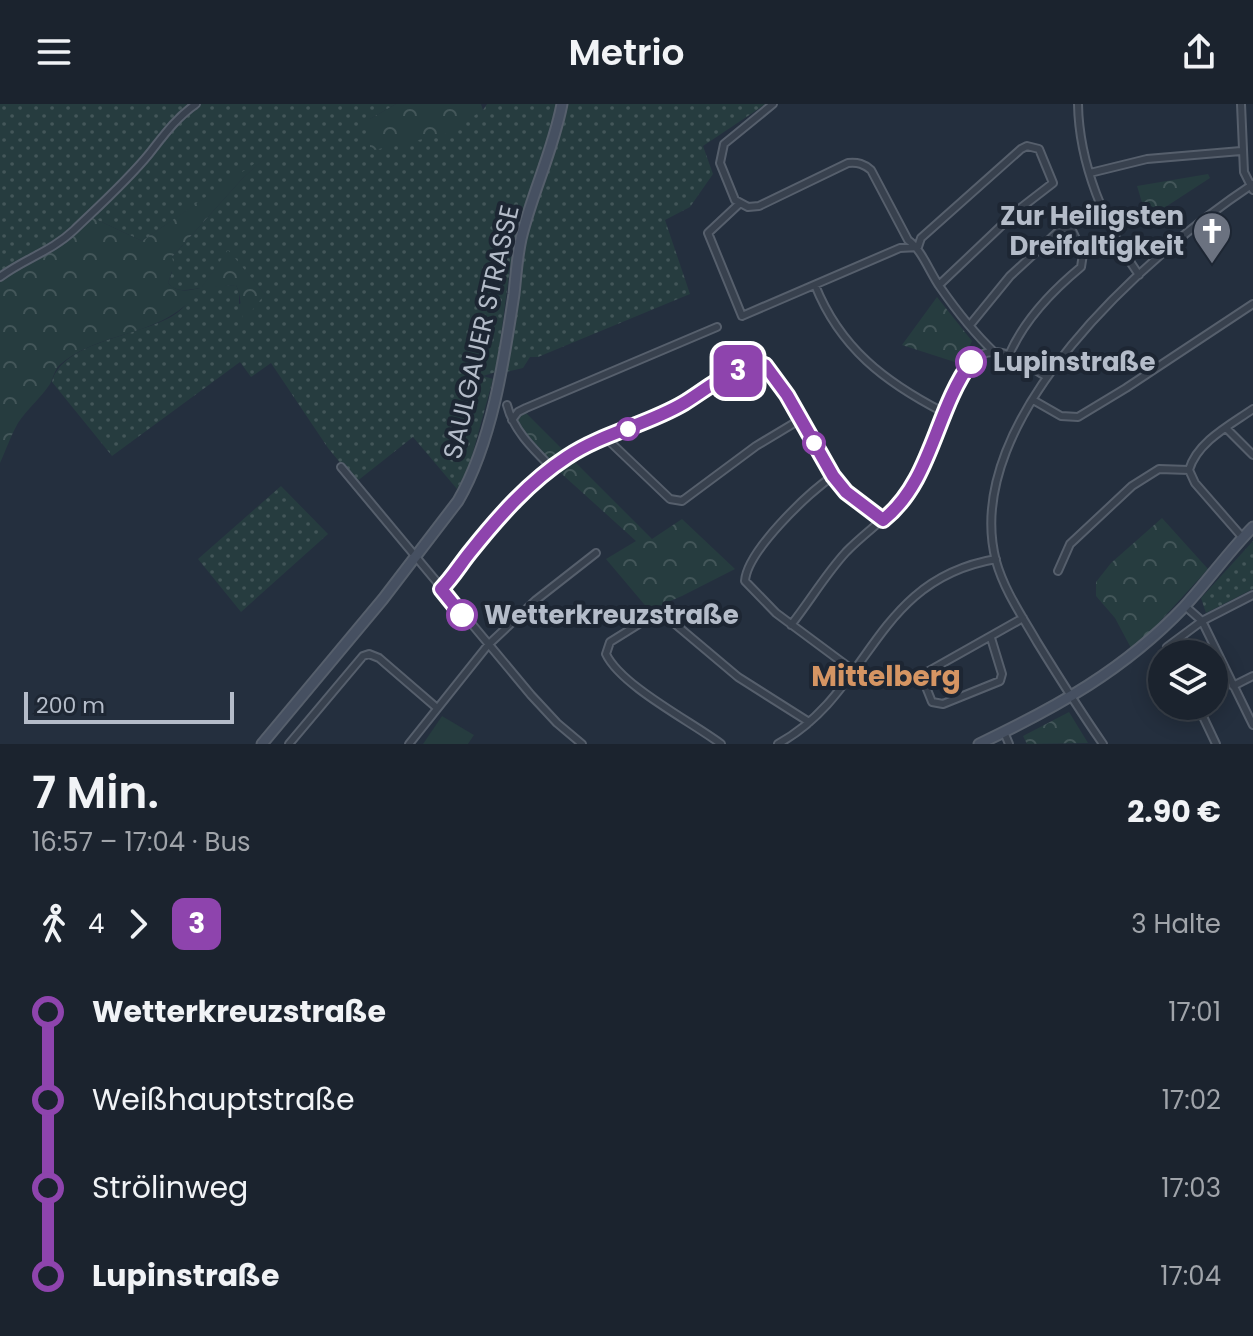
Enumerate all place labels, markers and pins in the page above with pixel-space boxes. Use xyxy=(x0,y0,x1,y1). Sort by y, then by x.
place label: Zur Heiligsten Dreifaltigkeit xyxy=(1000,198,1184,264)
church icon: Zur Heiligsten Dreifaltigkeit xyxy=(1191,210,1233,265)
place label: Lupinstraße xyxy=(993,344,1155,380)
marker: Lupinstraße xyxy=(956,347,986,377)
unlabelled marker xyxy=(617,418,639,440)
unlabelled marker xyxy=(803,432,825,454)
place label: Wetterkreuzstraße xyxy=(484,597,739,633)
marker: Wetterkreuzstraße xyxy=(447,600,477,630)

